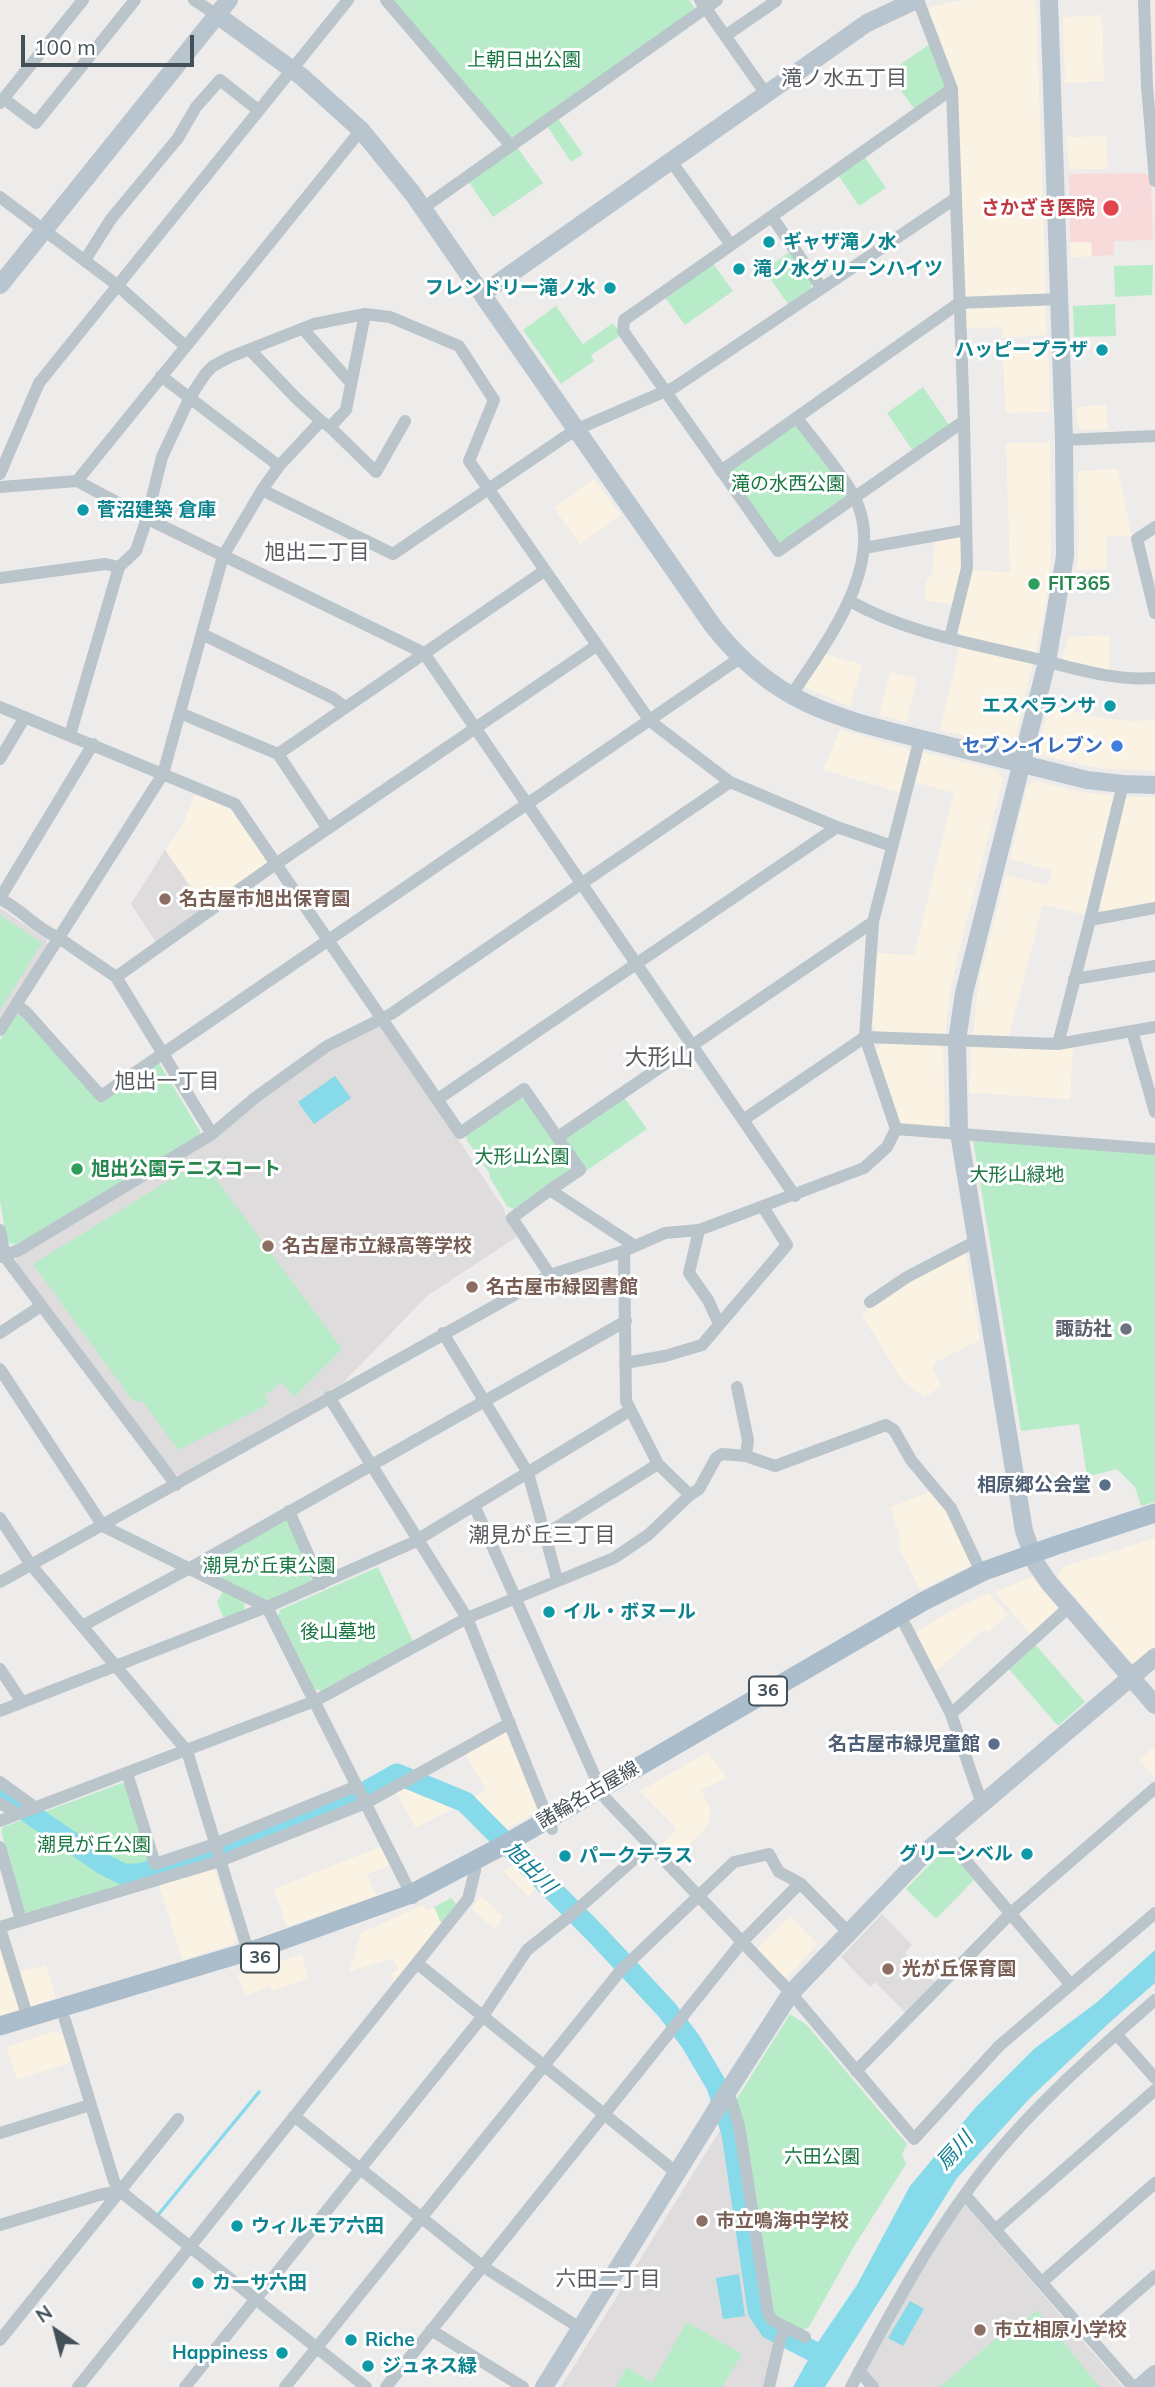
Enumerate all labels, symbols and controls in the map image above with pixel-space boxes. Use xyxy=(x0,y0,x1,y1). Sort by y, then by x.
scale bar xyxy=(24,21,198,65)
text: 100 m xyxy=(34,34,96,60)
park label: 上朝日出公園 xyxy=(467,49,581,71)
district label: 滝ノ水五丁目 xyxy=(781,66,907,92)
place label: さかざき医院 xyxy=(981,197,1095,219)
marker: さかざき医院 xyxy=(1101,198,1121,218)
place label: ギャザ滝ノ水 xyxy=(783,231,897,253)
marker: ギャザ滝ノ水 xyxy=(761,234,777,250)
place label: 滝ノ水グリーンハイツ xyxy=(753,258,943,280)
marker: 滝ノ水グリーンハイツ xyxy=(731,261,747,277)
place label: フレンドリー滝ノ水 xyxy=(425,277,596,299)
marker: フレンドリー滝ノ水 xyxy=(602,280,618,296)
place label: ハッピープラザ xyxy=(955,339,1088,361)
marker: ハッピープラザ xyxy=(1094,342,1110,358)
park label: 滝の水西公園 xyxy=(731,473,845,495)
place label: 菅沼建築 倉庫 xyxy=(97,499,216,521)
marker: 菅沼建築 倉庫 xyxy=(75,502,91,518)
district label: 旭出二丁目 xyxy=(265,540,369,566)
place label: FIT365 xyxy=(1048,573,1110,595)
marker: FIT365 xyxy=(1026,576,1042,592)
place label: エスペランサ xyxy=(982,695,1096,717)
marker: エスペランサ xyxy=(1102,698,1118,714)
place label: セブン-イレブン xyxy=(962,735,1103,757)
marker: セブン-イレブン xyxy=(1109,738,1125,754)
place label: 名古屋市旭出保育園 xyxy=(179,888,350,910)
marker: 名古屋市旭出保育園 xyxy=(157,891,173,907)
district label: 大形山 xyxy=(625,1044,693,1072)
district label: 旭出一丁目 xyxy=(115,1069,219,1095)
park label: 大形山公園 xyxy=(475,1146,569,1168)
place label: 旭出公園テニスコート xyxy=(91,1158,281,1180)
marker: 旭出公園テニスコート xyxy=(69,1161,85,1177)
park label: 大形山緑地 xyxy=(970,1164,1064,1186)
place label: 名古屋市立緑高等学校 xyxy=(282,1235,472,1257)
marker: 名古屋市立緑高等学校 xyxy=(260,1238,276,1254)
place label: 名古屋市緑図書館 xyxy=(486,1276,638,1298)
marker: 名古屋市緑図書館 xyxy=(464,1279,480,1295)
place label: 諏訪社 xyxy=(1055,1318,1112,1340)
marker: 諏訪社 xyxy=(1118,1321,1134,1337)
place label: 相原郷公会堂 xyxy=(977,1474,1091,1496)
marker: 相原郷公会堂 xyxy=(1097,1477,1113,1493)
district label: 潮見が丘三丁目 xyxy=(469,1523,615,1549)
park label: 潮見が丘東公園 xyxy=(203,1555,335,1577)
place label: イル・ボヌール xyxy=(563,1601,696,1623)
marker: イル・ボヌール xyxy=(541,1604,557,1620)
park label: 後山墓地 xyxy=(300,1621,376,1643)
road number: 36 xyxy=(749,1676,787,1706)
place label: 名古屋市緑児童館 xyxy=(828,1733,980,1755)
marker: 名古屋市緑児童館 xyxy=(986,1736,1002,1752)
street label: 諸輪名古屋線 xyxy=(533,1757,643,1833)
park label: 潮見が丘公園 xyxy=(37,1834,151,1856)
water label: 旭出川 xyxy=(499,1837,561,1899)
place label: グリーンベル xyxy=(899,1843,1013,1865)
place label: パークテラス xyxy=(579,1845,693,1867)
marker: グリーンベル xyxy=(1019,1846,1035,1862)
marker: パークテラス xyxy=(557,1848,573,1864)
road number: 36 xyxy=(241,1944,279,1972)
place label: 光が丘保育園 xyxy=(902,1958,1016,1980)
marker: 光が丘保育園 xyxy=(880,1961,896,1977)
water label: 扇川 xyxy=(932,2127,978,2175)
park label: 六田公園 xyxy=(784,2146,860,2168)
place label: 市立鳴海中学校 xyxy=(716,2210,849,2232)
marker: 市立鳴海中学校 xyxy=(694,2213,710,2229)
place label: ウィルモア六田 xyxy=(251,2215,384,2237)
marker: ウィルモア六田 xyxy=(229,2218,245,2234)
district label: 六田二丁目 xyxy=(556,2267,660,2293)
place label: カーサ六田 xyxy=(212,2272,307,2294)
marker: カーサ六田 xyxy=(190,2275,206,2291)
north arrow xyxy=(21,2296,91,2366)
text: N xyxy=(31,2300,57,2328)
place label: 市立相原小学校 xyxy=(994,2319,1127,2341)
marker: 市立相原小学校 xyxy=(972,2322,988,2338)
place label: Riche xyxy=(365,2329,415,2351)
marker: Riche xyxy=(343,2332,359,2348)
place label: Happiness xyxy=(172,2342,268,2364)
marker: Happiness xyxy=(274,2345,290,2361)
place label: ジュネス緑 xyxy=(382,2355,477,2377)
marker: ジュネス緑 xyxy=(360,2358,376,2374)

